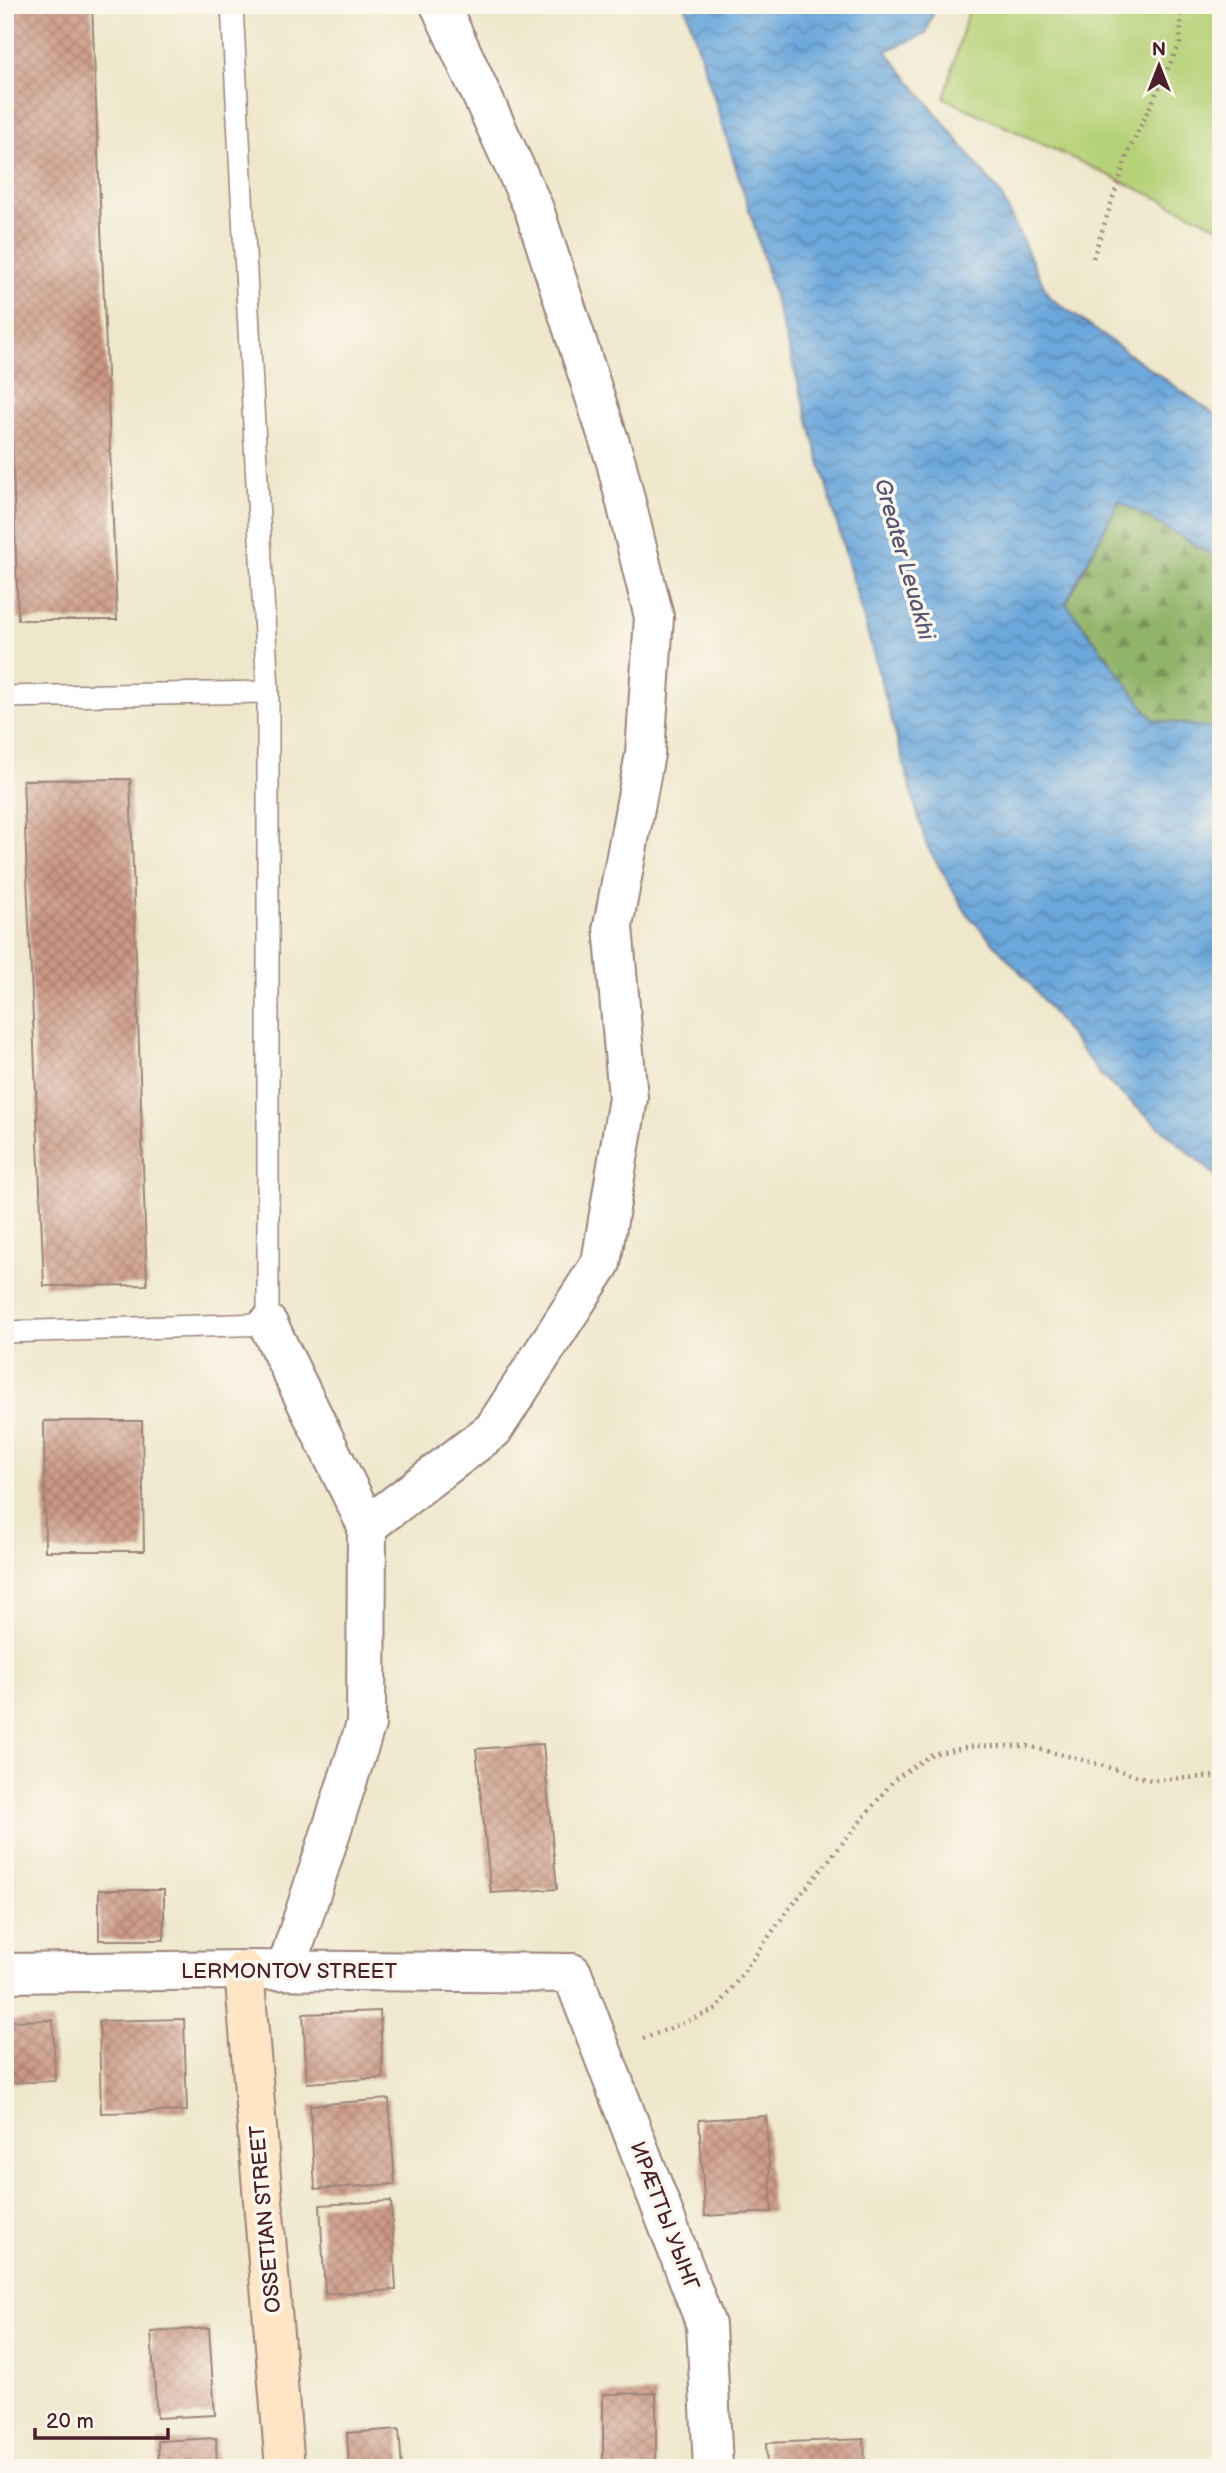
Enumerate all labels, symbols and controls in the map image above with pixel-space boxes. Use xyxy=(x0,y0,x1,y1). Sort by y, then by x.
north arrow xyxy=(1124,32,1194,102)
text: N xyxy=(1152,39,1166,62)
water label: Greater Leuakhi xyxy=(868,476,941,644)
street label: LERMONTOV STREET xyxy=(181,1959,397,1984)
street label: OSSETIAN STREET xyxy=(245,2124,286,2314)
street label: ИРÆТТЫ УЫНГ xyxy=(625,2138,705,2295)
scale bar xyxy=(35,2396,168,2440)
text: 20 m xyxy=(46,2409,94,2434)

